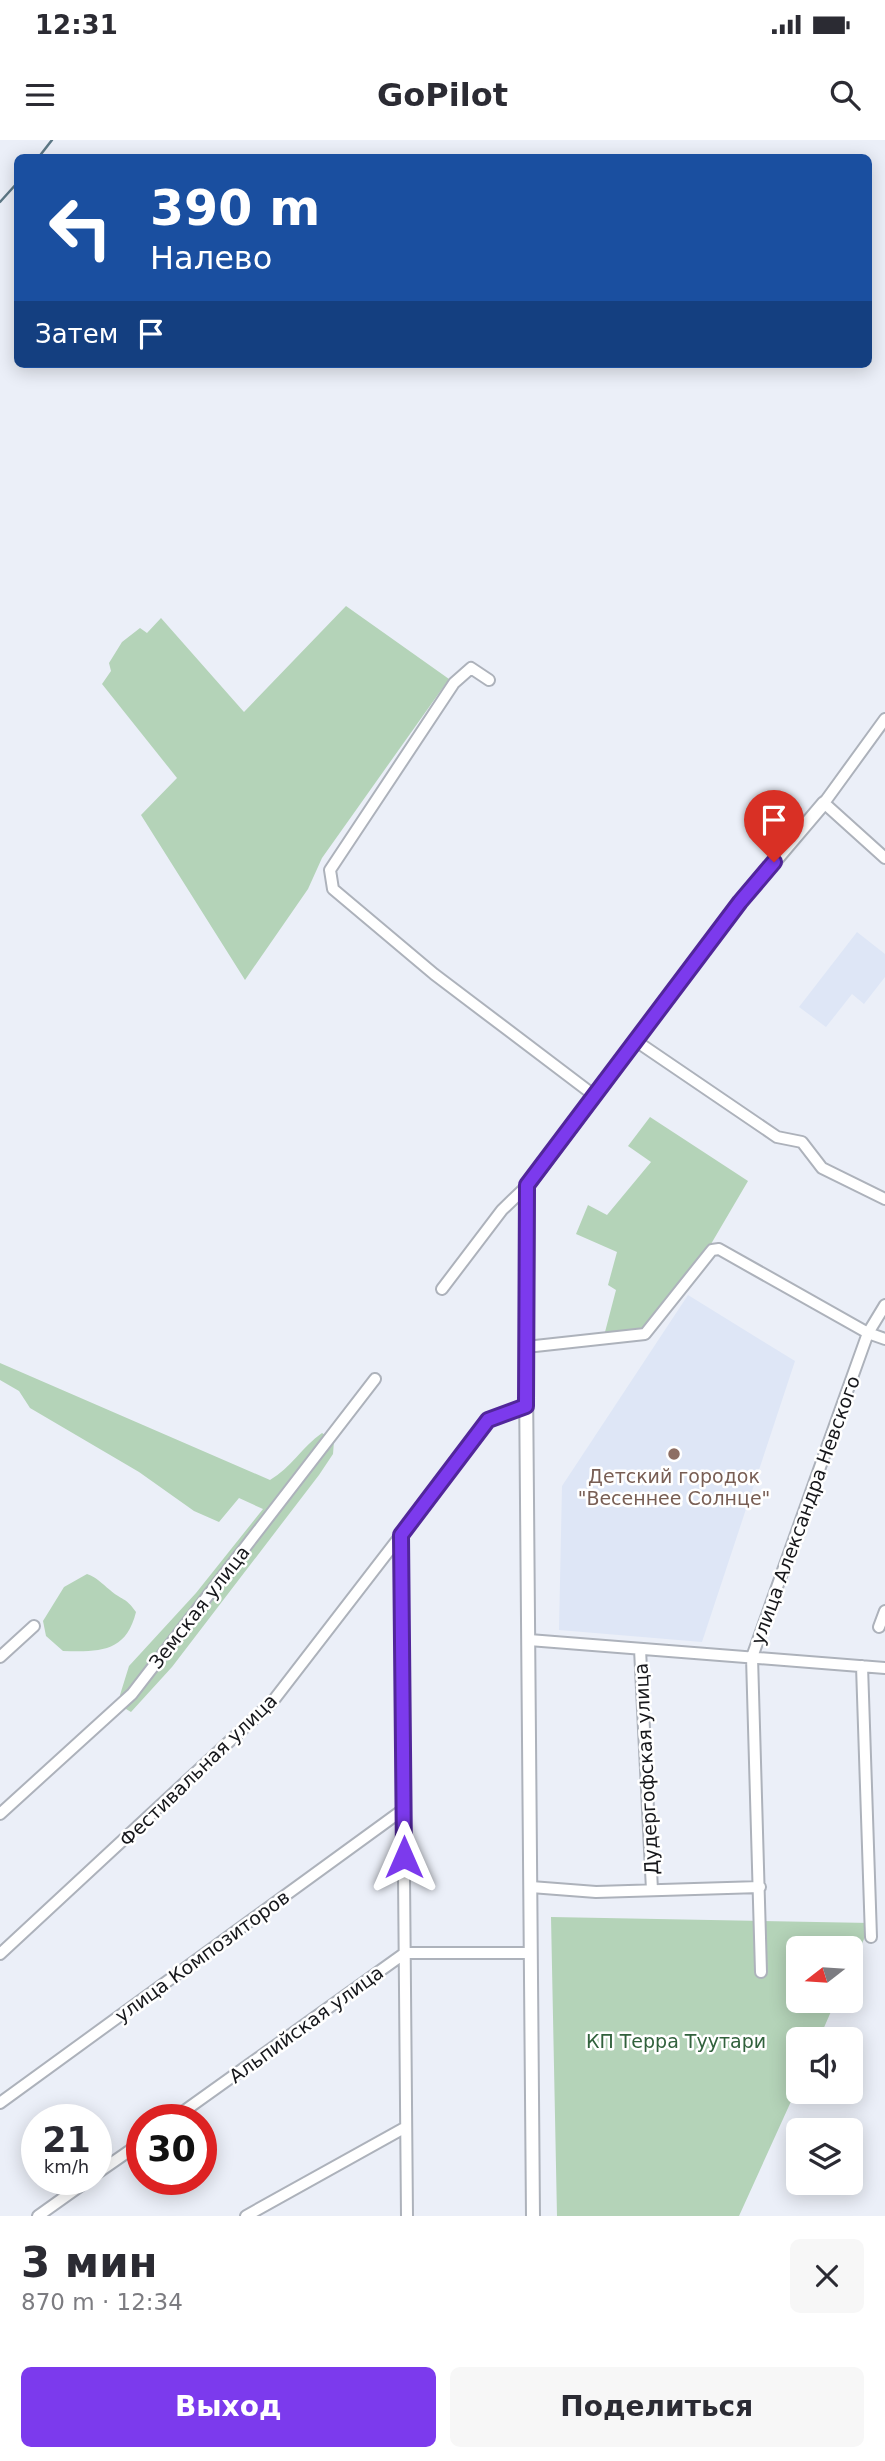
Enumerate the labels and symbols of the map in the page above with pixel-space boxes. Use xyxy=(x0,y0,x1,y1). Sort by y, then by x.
pin xyxy=(744,790,804,862)
street label: улица Александра Невского xyxy=(746,1373,864,1647)
marker: Детский городок "Весеннее Солнце" xyxy=(666,1446,682,1462)
place label: Детский городок "Весеннее Солнце" xyxy=(578,1465,770,1509)
street label: Земская улица xyxy=(144,1541,254,1673)
street label: Дудергофская улица xyxy=(629,1662,663,1876)
street label: Фестивальная улица xyxy=(115,1689,281,1851)
position arrow xyxy=(367,1820,441,1894)
street label: улица Композиторов xyxy=(111,1885,293,2027)
north arrow xyxy=(786,1936,863,2012)
street label: Альпийская улица xyxy=(225,1961,387,2087)
park label: КП Терра Туутари xyxy=(586,2030,766,2052)
speed limit sign: 30 xyxy=(126,2104,217,2195)

